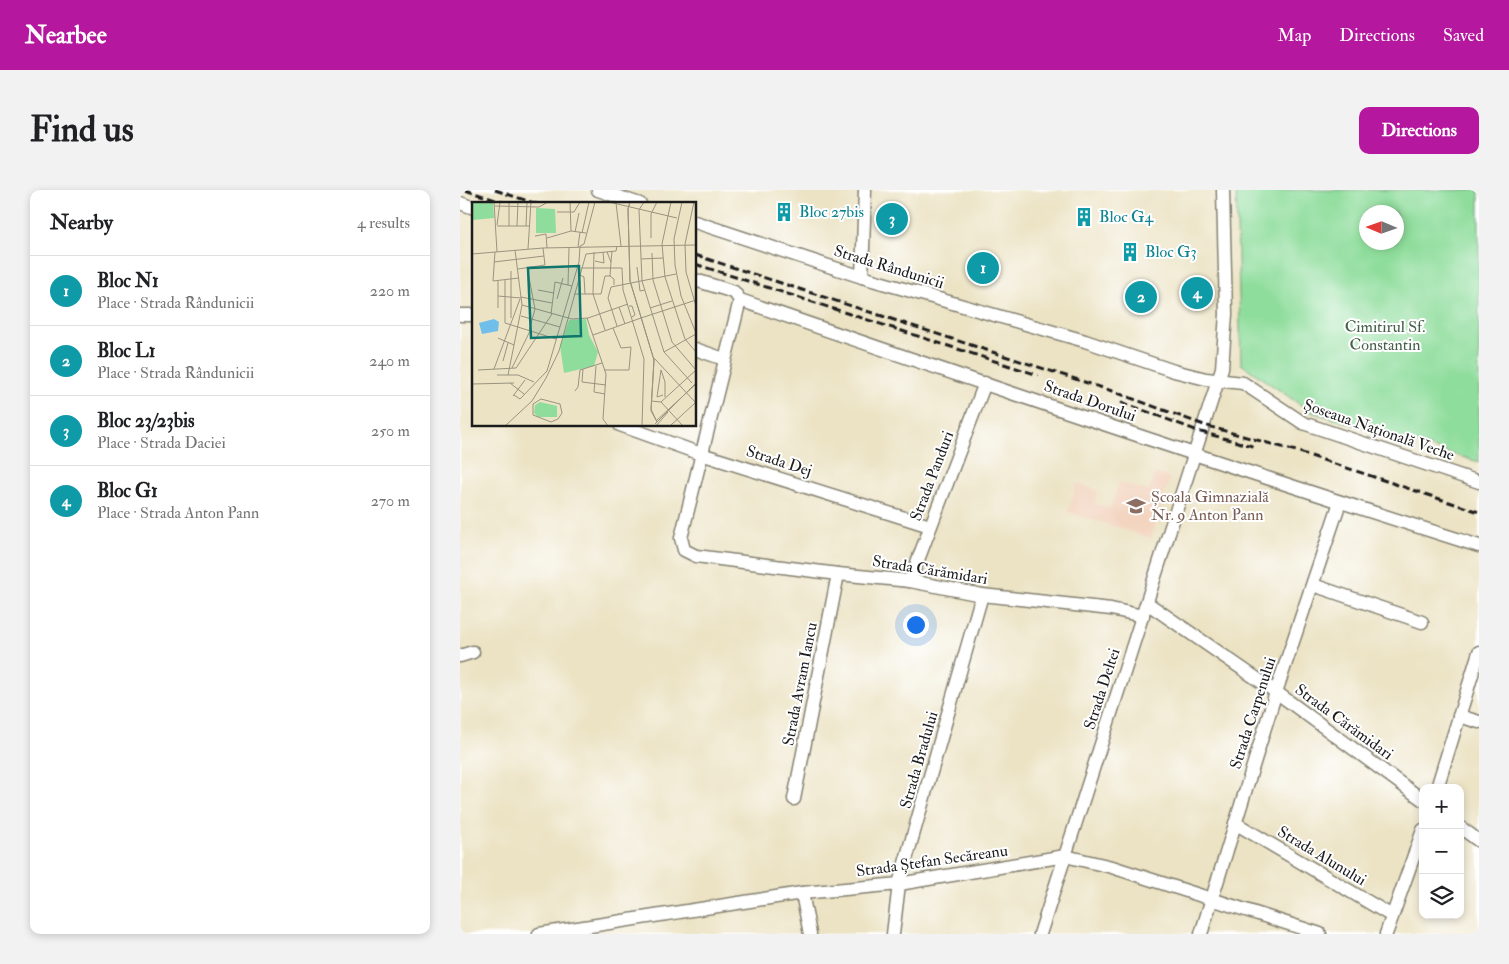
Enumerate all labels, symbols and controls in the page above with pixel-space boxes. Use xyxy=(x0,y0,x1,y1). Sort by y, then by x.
text: Nearbee xyxy=(25,20,107,51)
text: Map xyxy=(1278,24,1311,47)
text: Directions xyxy=(1339,24,1415,47)
text: Saved xyxy=(1443,24,1484,47)
button: Directions xyxy=(1359,107,1479,154)
text: Find us xyxy=(30,108,134,152)
pin: 3 xyxy=(876,200,908,238)
building icon: Bloc 27bis xyxy=(773,201,795,223)
inset map xyxy=(472,202,696,426)
place label: Bloc 27bis xyxy=(799,202,864,222)
north arrow xyxy=(1359,205,1404,250)
building icon: Bloc G4 xyxy=(1073,206,1095,228)
place label: Bloc G4 xyxy=(1099,207,1154,227)
text: Nearby xyxy=(50,209,113,236)
text: 4 results xyxy=(357,213,410,233)
street label: Strada Rândunicii xyxy=(831,241,947,293)
building icon: Bloc G3 xyxy=(1119,241,1141,263)
place label: Bloc G3 xyxy=(1145,242,1197,262)
pin: 1 xyxy=(967,249,999,287)
text: Bloc N1 xyxy=(97,269,159,293)
pin: 4 xyxy=(1181,274,1213,312)
pin: 2 xyxy=(1125,278,1157,316)
text: 1 xyxy=(63,281,69,301)
text: 220 m xyxy=(370,281,410,301)
text: Place · Strada Rândunicii xyxy=(97,293,254,313)
park label: Cimitirul Sf. Constantin xyxy=(1345,317,1425,355)
text: Bloc L1 xyxy=(97,339,156,363)
text: 2 xyxy=(62,351,70,371)
text: 240 m xyxy=(369,351,410,371)
text: Place · Strada Rândunicii xyxy=(97,363,254,383)
street label: Strada Dorului xyxy=(1041,376,1139,426)
street label: Șoseaua Națională Veche xyxy=(1301,395,1457,465)
text: Bloc 23/23bis xyxy=(97,409,195,433)
text: 3 xyxy=(63,421,69,441)
text: 250 m xyxy=(371,421,410,441)
street label: Strada Panduri xyxy=(906,428,958,524)
text: Place · Strada Daciei xyxy=(97,433,226,453)
street label: Strada Dej xyxy=(744,441,814,481)
text: Bloc G1 xyxy=(97,479,158,503)
place label: Școala Gimnazială Nr. 9 Anton Pann xyxy=(1151,487,1269,525)
text: 4 xyxy=(62,491,70,511)
text: 270 m xyxy=(371,491,410,511)
school or university icon: Școala Gimnazială Nr. 9 Anton Pann xyxy=(1125,495,1147,517)
text: Place · Strada Anton Pann xyxy=(97,503,259,523)
street label: Strada Cărămidari xyxy=(871,551,989,589)
your location xyxy=(903,612,929,638)
street label: Strada Avram Iancu xyxy=(778,621,822,747)
street label: Strada Deltei xyxy=(1079,646,1125,732)
street label: Strada Carpenului xyxy=(1226,655,1281,772)
street label: Strada Cărămidari xyxy=(1291,680,1397,764)
street label: Strada Bradului xyxy=(896,709,942,811)
map controls xyxy=(1419,784,1464,919)
button: + xyxy=(1419,784,1464,829)
street label: Strada Alunului xyxy=(1274,822,1370,890)
button: − xyxy=(1419,829,1464,874)
street label: Strada Ștefan Secăreanu xyxy=(855,840,1009,882)
button: layers xyxy=(1419,874,1464,919)

